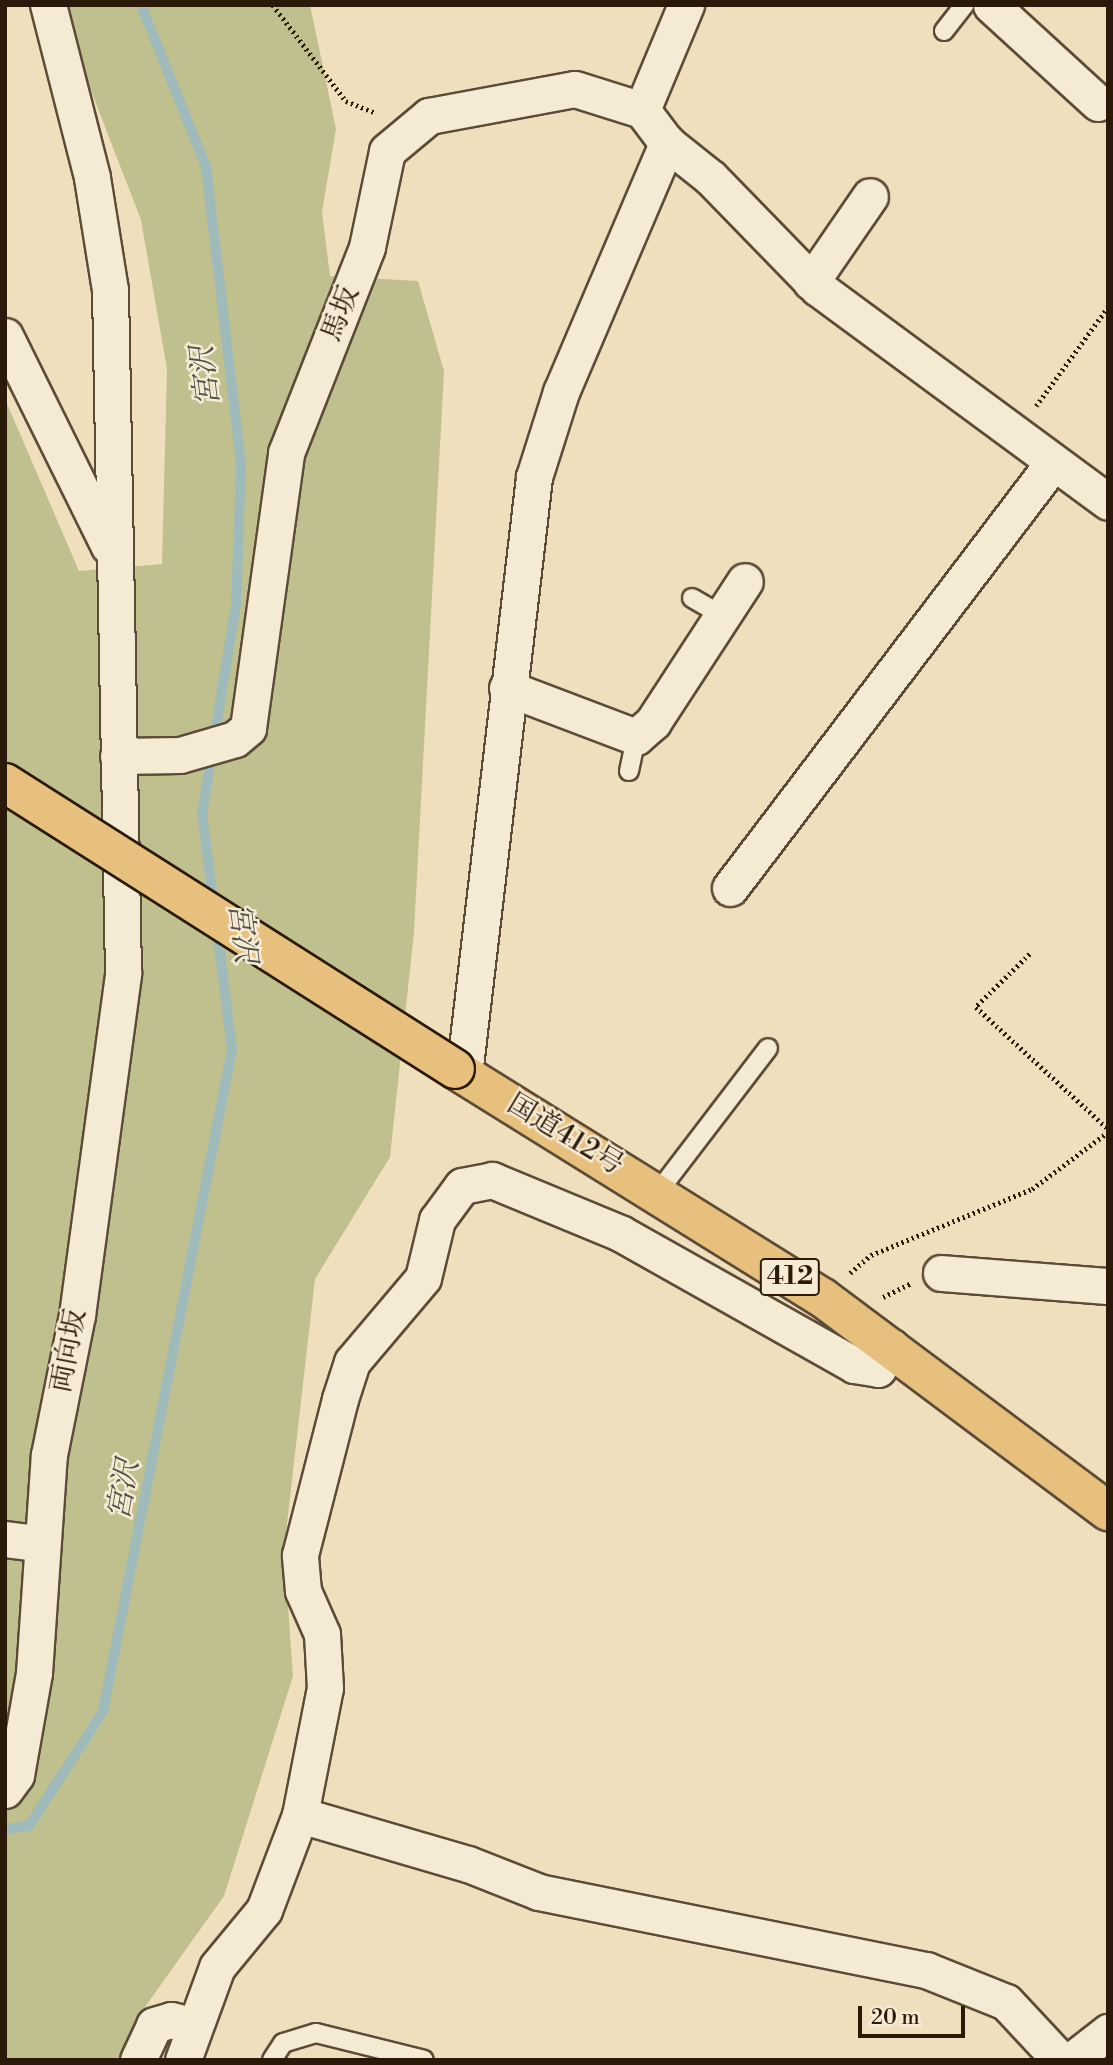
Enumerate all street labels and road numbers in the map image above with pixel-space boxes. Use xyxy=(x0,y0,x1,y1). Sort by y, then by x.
street label: 馬坂 xyxy=(315,282,367,346)
street label: 国道412号 xyxy=(501,1087,629,1183)
road number: 412 xyxy=(758,1254,822,1300)
street label: 両向坂 xyxy=(44,1307,94,1395)

